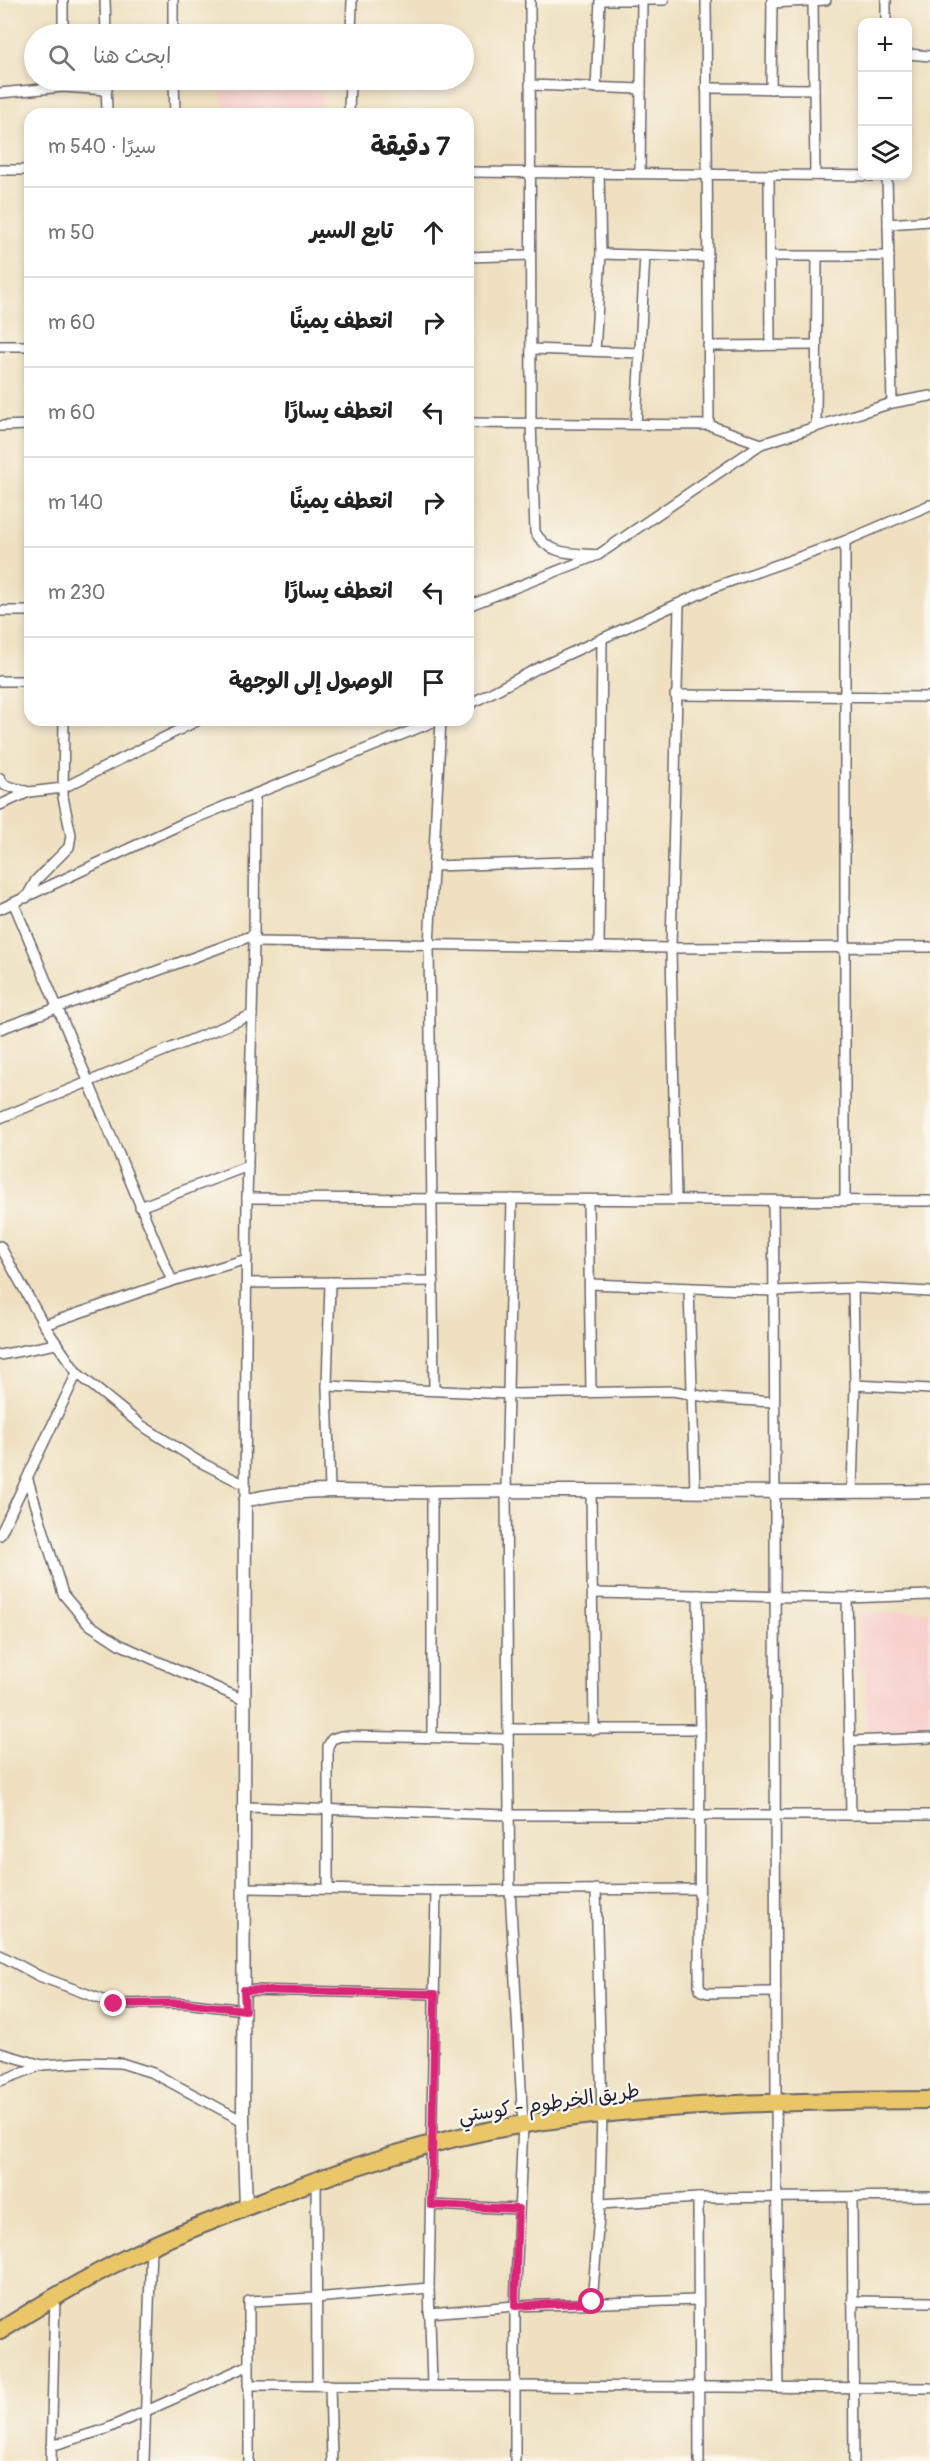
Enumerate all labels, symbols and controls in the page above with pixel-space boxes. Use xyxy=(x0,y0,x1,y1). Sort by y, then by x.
map controls xyxy=(858,18,912,180)
button: + xyxy=(858,18,912,72)
search box xyxy=(24,24,474,90)
icon: search xyxy=(45,41,78,74)
text: ابحث هنا xyxy=(93,42,171,70)
button: − xyxy=(858,72,912,126)
button: layers xyxy=(858,126,912,180)
text: 7 دقيقة xyxy=(371,131,450,163)
text: سيرًا · 540 m xyxy=(48,134,156,159)
icon: ahead xyxy=(417,216,450,249)
text: تابع السير xyxy=(310,217,393,245)
text: 50 m xyxy=(48,220,95,245)
icon: right xyxy=(417,306,450,339)
text: انعطف يمينًا xyxy=(290,307,393,335)
text: 60 m xyxy=(48,310,95,335)
icon: left xyxy=(417,396,450,429)
text: انعطف يسارًا xyxy=(284,397,393,425)
text: 60 m xyxy=(48,400,95,425)
icon: right xyxy=(417,486,450,519)
text: انعطف يمينًا xyxy=(290,487,393,515)
text: 140 m xyxy=(48,490,103,515)
icon: left xyxy=(417,576,450,609)
text: انعطف يسارًا xyxy=(284,577,393,605)
text: 230 m xyxy=(48,580,106,605)
icon: arrive xyxy=(417,666,450,699)
text: الوصول إلى الوجهة xyxy=(229,667,393,695)
route end xyxy=(100,1990,126,2016)
street label: طريق الخرطوم - كوستي xyxy=(457,2078,642,2133)
route start xyxy=(578,2288,604,2314)

